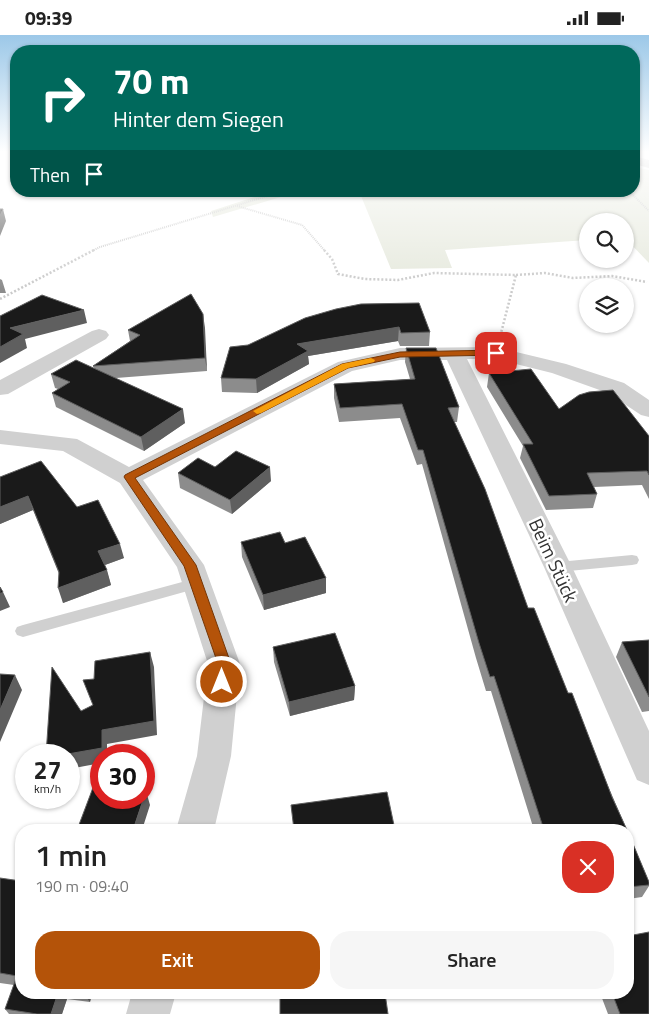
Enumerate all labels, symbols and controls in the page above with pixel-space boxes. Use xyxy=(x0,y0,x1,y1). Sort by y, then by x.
text: 09:39 xyxy=(25,3,72,32)
text: 70 m xyxy=(113,54,189,108)
icon: right xyxy=(30,65,95,130)
text: Hinter dem Siegen xyxy=(113,102,284,136)
text: Then xyxy=(30,160,70,189)
icon: arrive xyxy=(80,160,108,188)
map controls xyxy=(579,213,634,333)
button: search xyxy=(579,213,634,268)
button: layers xyxy=(579,278,634,333)
pin xyxy=(475,332,517,374)
icon: arrive xyxy=(482,339,510,367)
street label: Beim Stück xyxy=(522,513,586,607)
position arrow xyxy=(195,655,247,707)
speed limit sign: 30 xyxy=(90,744,155,809)
text: 27 xyxy=(33,751,62,789)
text: km/h xyxy=(34,779,61,798)
text: 1 min xyxy=(35,832,107,878)
button: close xyxy=(562,841,614,893)
text: 190 m · 09:40 xyxy=(35,874,129,898)
button: Exit xyxy=(35,931,320,989)
button: Share xyxy=(330,931,614,989)

